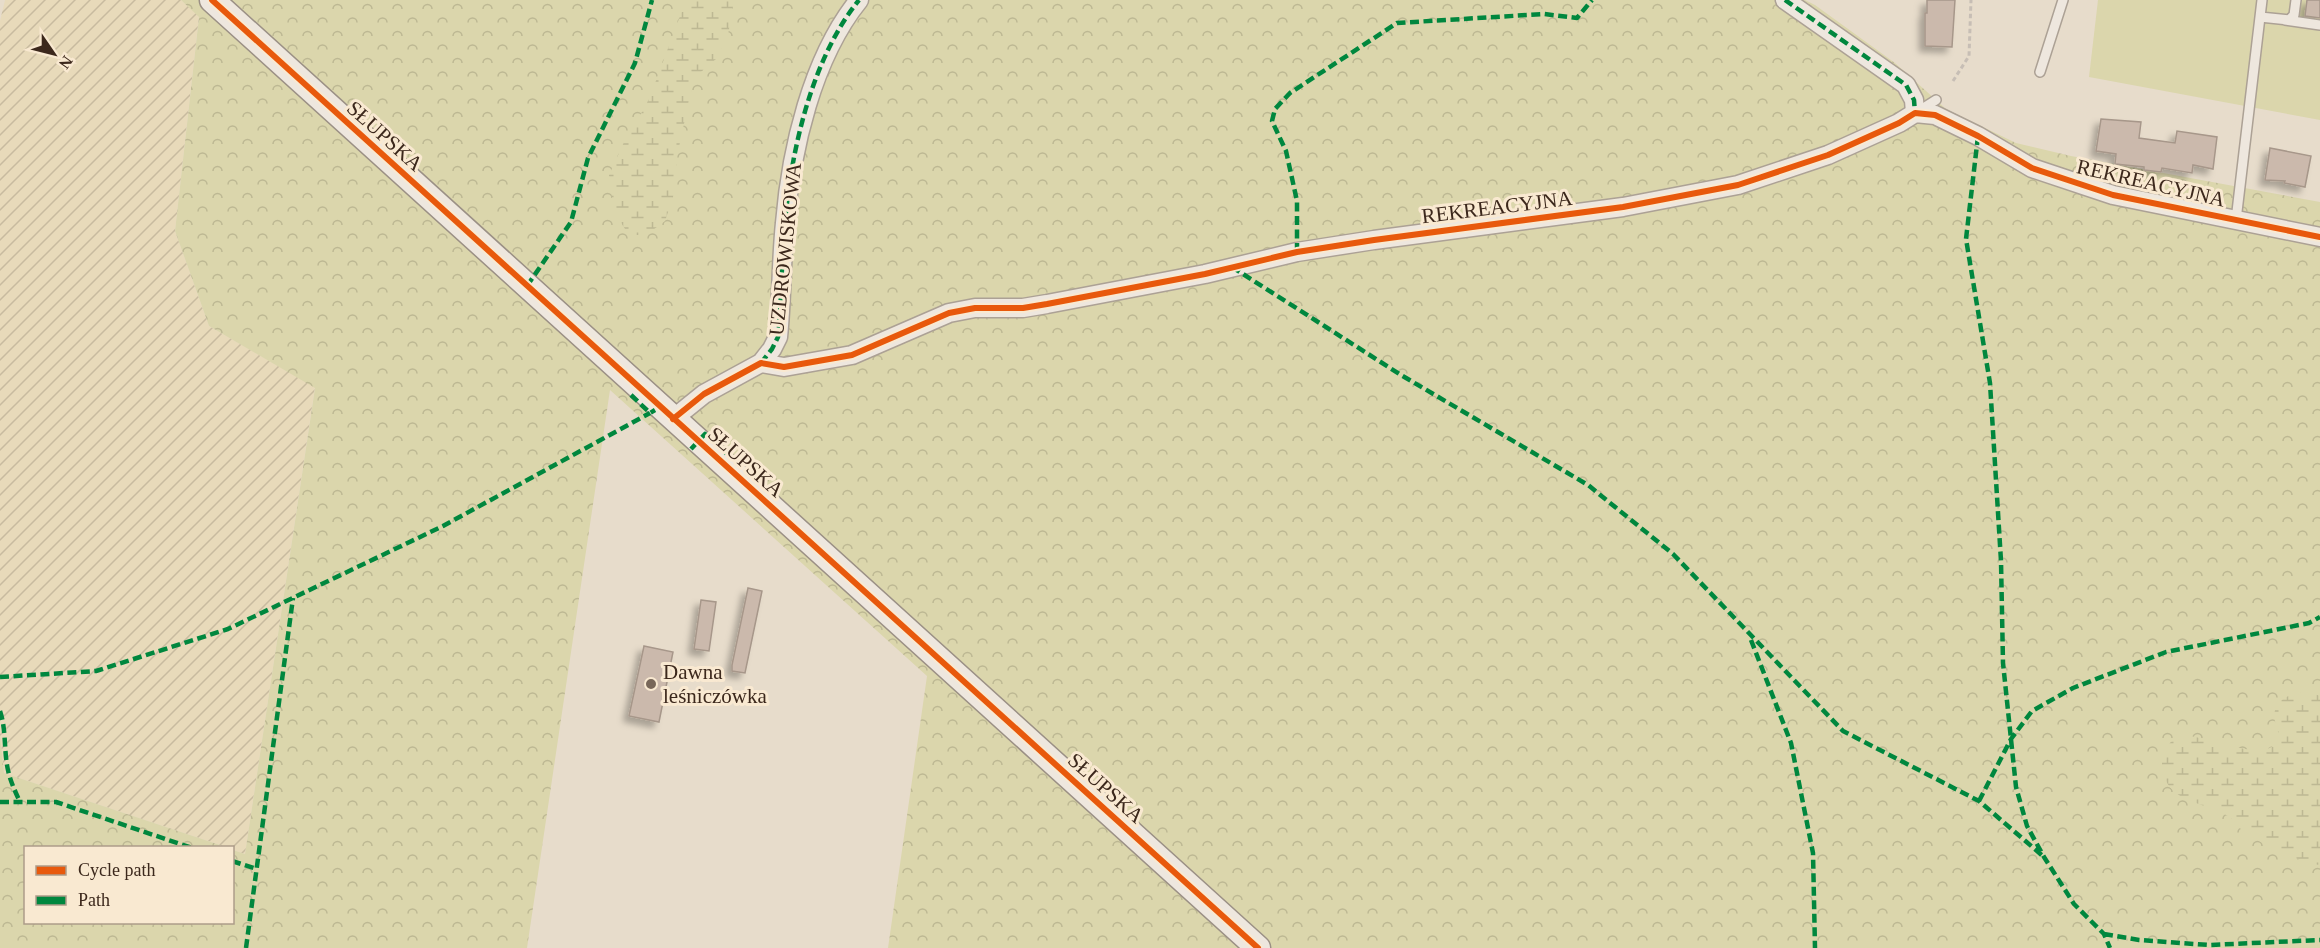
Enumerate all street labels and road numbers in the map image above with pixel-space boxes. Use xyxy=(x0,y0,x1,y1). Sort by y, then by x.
street label: SŁUPSKA xyxy=(342,96,428,177)
street label: REKREACYJNA xyxy=(2074,154,2228,212)
street label: UZDROWISKOWA xyxy=(764,160,806,337)
street label: REKREACYJNA xyxy=(1420,186,1575,228)
street label: SŁUPSKA xyxy=(703,422,789,503)
street label: SŁUPSKA xyxy=(1063,748,1149,829)

